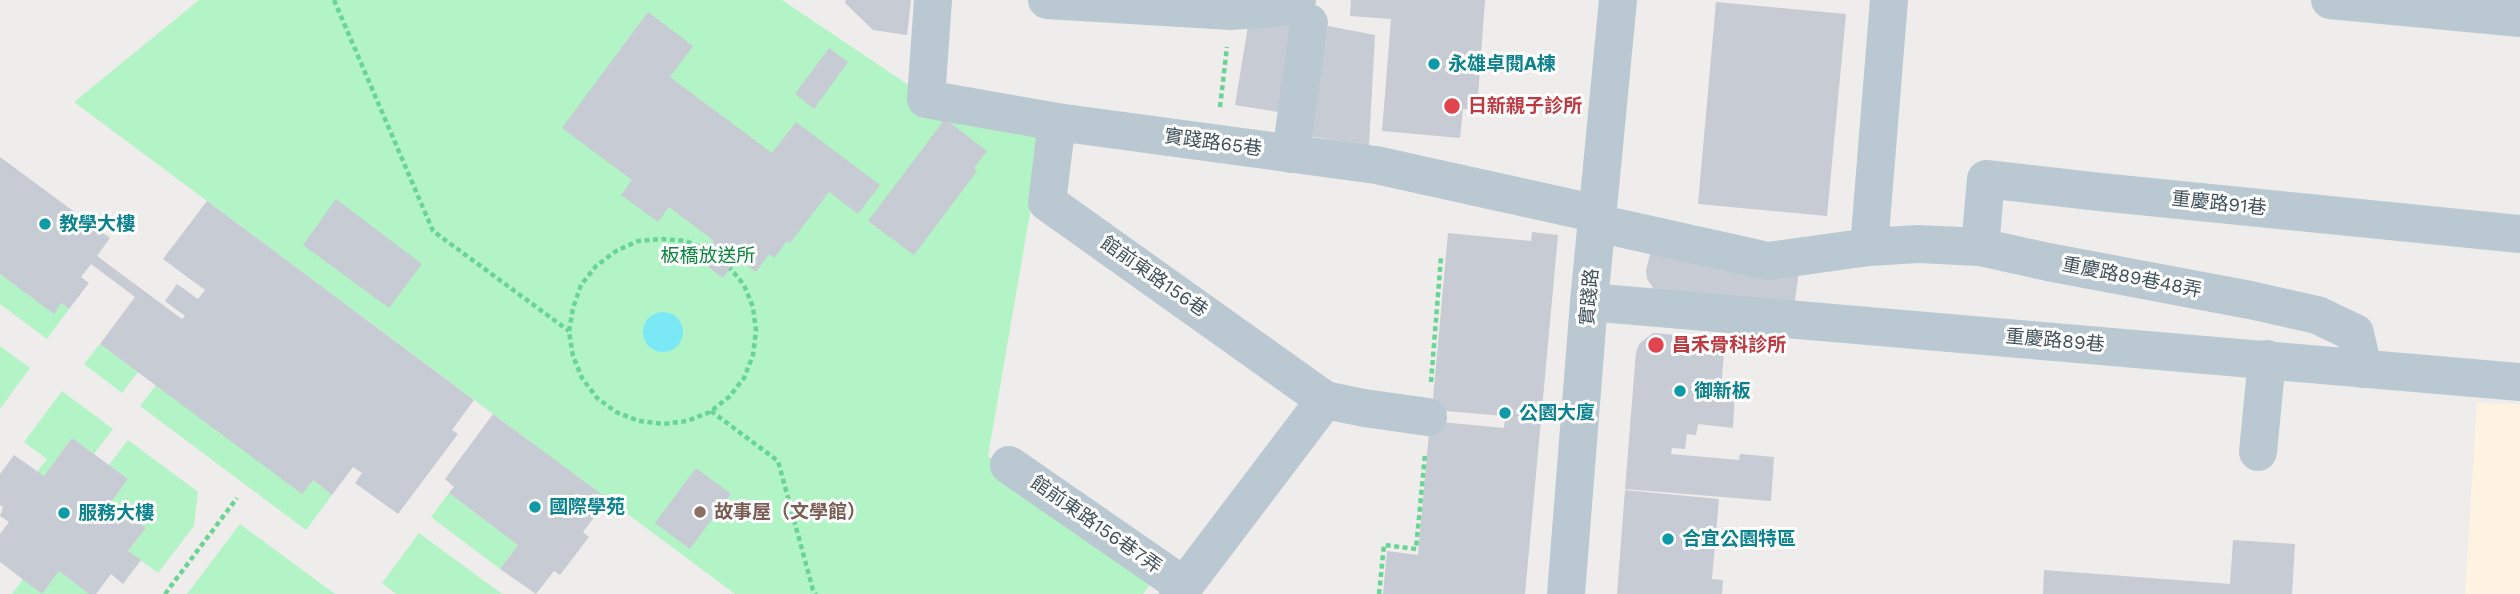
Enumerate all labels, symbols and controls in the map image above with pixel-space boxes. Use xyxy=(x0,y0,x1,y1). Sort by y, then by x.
place label: 永雄卓閱A棟 xyxy=(1448,53,1556,75)
marker: 永雄卓閱A棟 xyxy=(1426,56,1442,72)
place label: 日新親子診所 xyxy=(1468,95,1582,117)
marker: 日新親子診所 xyxy=(1442,96,1462,116)
street label: 實踐路65巷 xyxy=(1163,125,1263,161)
street label: 重慶路91巷 xyxy=(2171,188,2267,220)
place label: 教學大樓 xyxy=(59,213,135,235)
marker: 教學大樓 xyxy=(37,216,53,232)
street label: 館前東路156巷 xyxy=(1096,232,1212,322)
park label: 板橋放送所 xyxy=(661,245,755,267)
street label: 重慶路89巷48弄 xyxy=(2060,253,2204,303)
street label: 實踐路 xyxy=(1576,268,1604,326)
street label: 重慶路89巷 xyxy=(2004,325,2106,357)
place label: 昌禾骨科診所 xyxy=(1672,334,1786,356)
marker: 昌禾骨科診所 xyxy=(1646,335,1666,355)
place label: 御新板 xyxy=(1694,380,1751,402)
marker: 御新板 xyxy=(1672,383,1688,399)
place label: 公園大廈 xyxy=(1519,402,1595,424)
marker: 公園大廈 xyxy=(1497,405,1513,421)
street label: 館前東路156巷7弄 xyxy=(1026,471,1166,579)
place label: 國際學苑 xyxy=(549,496,625,518)
marker: 國際學苑 xyxy=(527,499,543,515)
place label: 故事屋（文學館） xyxy=(714,501,866,523)
place label: 服務大樓 xyxy=(78,502,154,524)
marker: 故事屋（文學館） xyxy=(692,504,708,520)
marker: 服務大樓 xyxy=(56,505,72,521)
place label: 合宜公園特區 xyxy=(1682,528,1796,550)
marker: 合宜公園特區 xyxy=(1660,531,1676,547)

